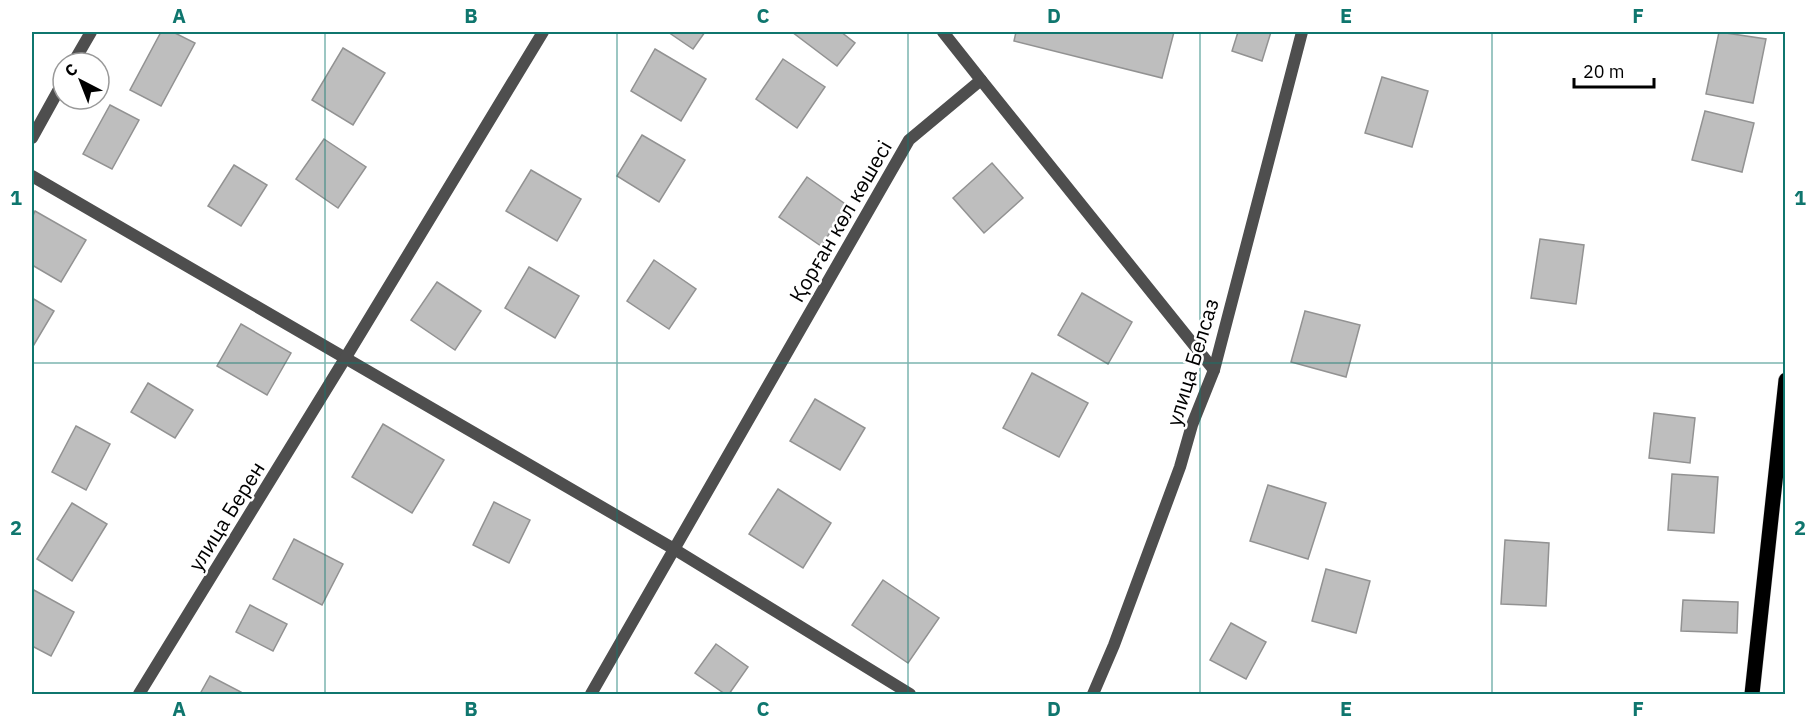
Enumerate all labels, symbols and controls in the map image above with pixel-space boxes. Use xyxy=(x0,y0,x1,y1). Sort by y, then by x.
text: A xyxy=(172,2,186,29)
text: B xyxy=(464,2,478,29)
text: C xyxy=(756,2,770,29)
text: D xyxy=(1047,2,1061,29)
text: E xyxy=(1340,2,1352,29)
text: F xyxy=(1632,2,1644,29)
north arrow xyxy=(51,51,111,111)
scale bar xyxy=(1574,51,1654,89)
text: С xyxy=(60,59,82,81)
text: 20 m xyxy=(1583,60,1625,83)
street label: Қорған көл көшесі xyxy=(782,135,898,307)
text: 1 xyxy=(10,184,22,211)
text: 1 xyxy=(1794,184,1806,211)
street label: улица Белсаз xyxy=(1159,295,1225,429)
street label: улица Берен xyxy=(181,456,271,576)
text: 2 xyxy=(10,514,22,541)
text: 2 xyxy=(1794,514,1806,541)
text: A xyxy=(172,695,186,722)
text: B xyxy=(464,695,478,722)
text: C xyxy=(756,695,770,722)
text: D xyxy=(1047,695,1061,722)
text: E xyxy=(1340,695,1352,722)
text: F xyxy=(1632,695,1644,722)

